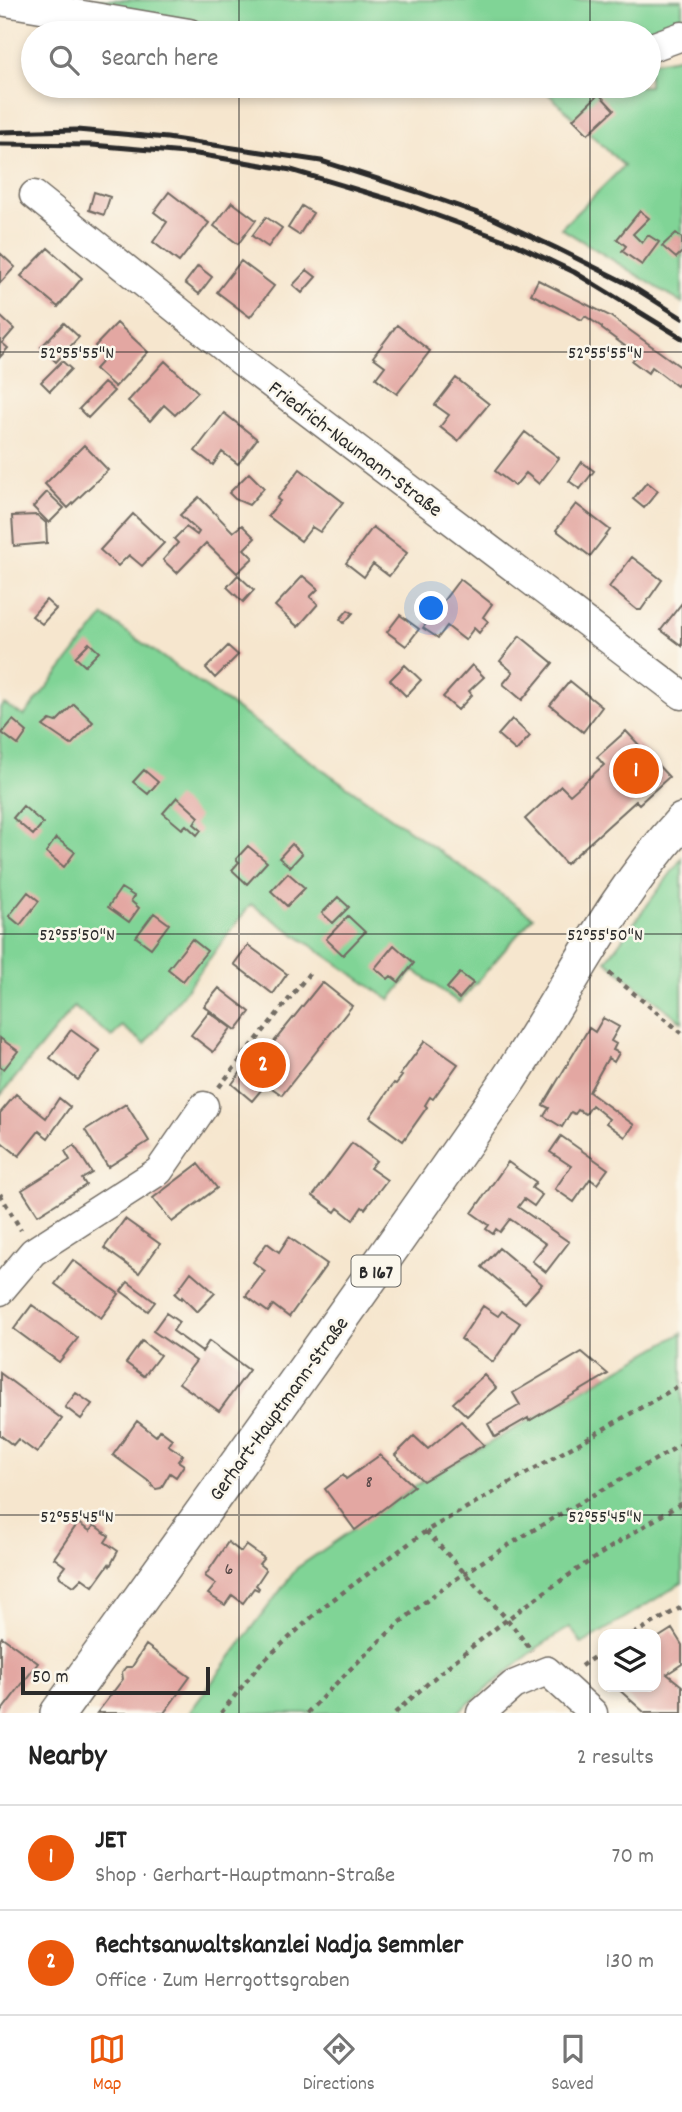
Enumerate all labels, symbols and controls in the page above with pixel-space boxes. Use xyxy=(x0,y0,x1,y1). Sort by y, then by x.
search box xyxy=(21,21,661,98)
icon: search xyxy=(45,41,83,79)
text: Search here xyxy=(101,41,219,78)
text: 52°55'55"N xyxy=(40,342,114,367)
text: 52°55'55"N xyxy=(568,342,642,367)
street label: Friedrich-Naumann-Straße xyxy=(261,375,447,526)
your location xyxy=(414,591,448,625)
pin: 1 xyxy=(613,745,659,797)
text: 52°55'50"N xyxy=(39,924,115,949)
text: 52°55'50"N xyxy=(567,924,643,949)
pin: 2 xyxy=(240,1039,286,1091)
road number: B 167 xyxy=(352,1256,400,1287)
street label: Gerhart-Hauptmann-Straße xyxy=(203,1311,358,1508)
house number: 8 xyxy=(365,1471,373,1496)
text: 52°55'45"N xyxy=(40,1506,114,1531)
text: 52°55'45"N xyxy=(568,1506,642,1531)
house number: 6 xyxy=(225,1558,233,1583)
map controls xyxy=(598,1629,661,1692)
button: layers xyxy=(598,1629,661,1692)
scale bar xyxy=(21,1664,210,1696)
text: 50 m xyxy=(32,1665,69,1692)
text: Nearby xyxy=(28,1737,106,1780)
text: 2 results xyxy=(577,1742,654,1775)
text: JET xyxy=(95,1823,127,1860)
text: 1 xyxy=(48,1841,54,1874)
text: 70 m xyxy=(612,1841,654,1874)
text: Shop · Gerhart-Hauptmann-Straße xyxy=(95,1860,395,1893)
text: Rechtsanwaltskanzlei Nadja Semmler xyxy=(95,1928,463,1965)
text: 2 xyxy=(46,1946,56,1979)
text: 130 m xyxy=(605,1946,654,1979)
text: Office · Zum Herrgottsgraben xyxy=(95,1965,350,1998)
tab: Map xyxy=(88,2030,126,2099)
tab: Directions xyxy=(303,2030,375,2099)
tab: Saved xyxy=(551,2030,594,2099)

